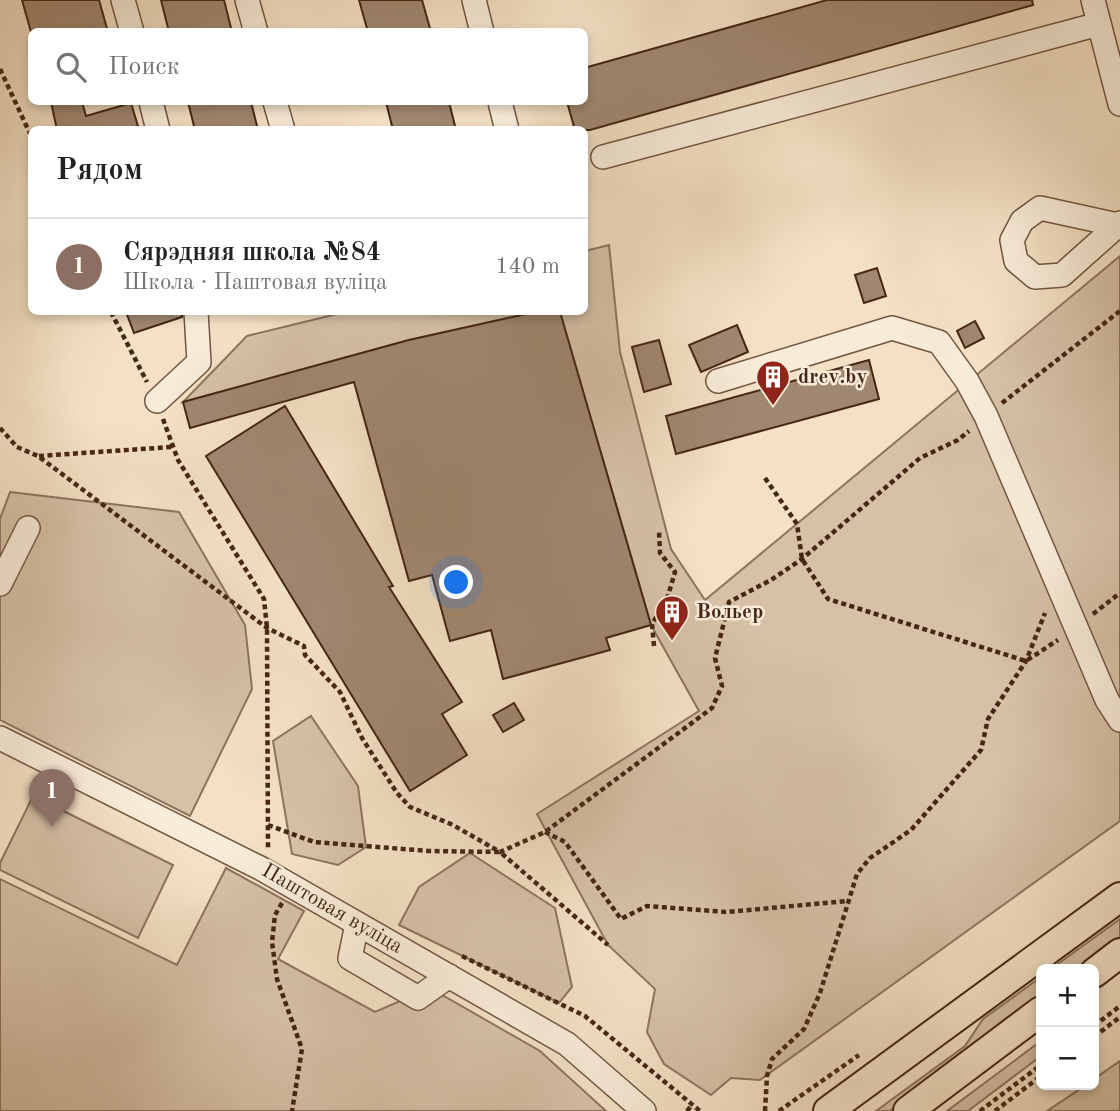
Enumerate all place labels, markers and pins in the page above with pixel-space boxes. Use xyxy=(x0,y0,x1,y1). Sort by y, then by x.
building icon: drev.by xyxy=(754,358,792,407)
place label: drev.by xyxy=(798,367,867,388)
building icon: Вольер xyxy=(653,593,691,642)
place label: Вольер xyxy=(696,602,763,623)
pin: 1 xyxy=(29,769,75,827)

